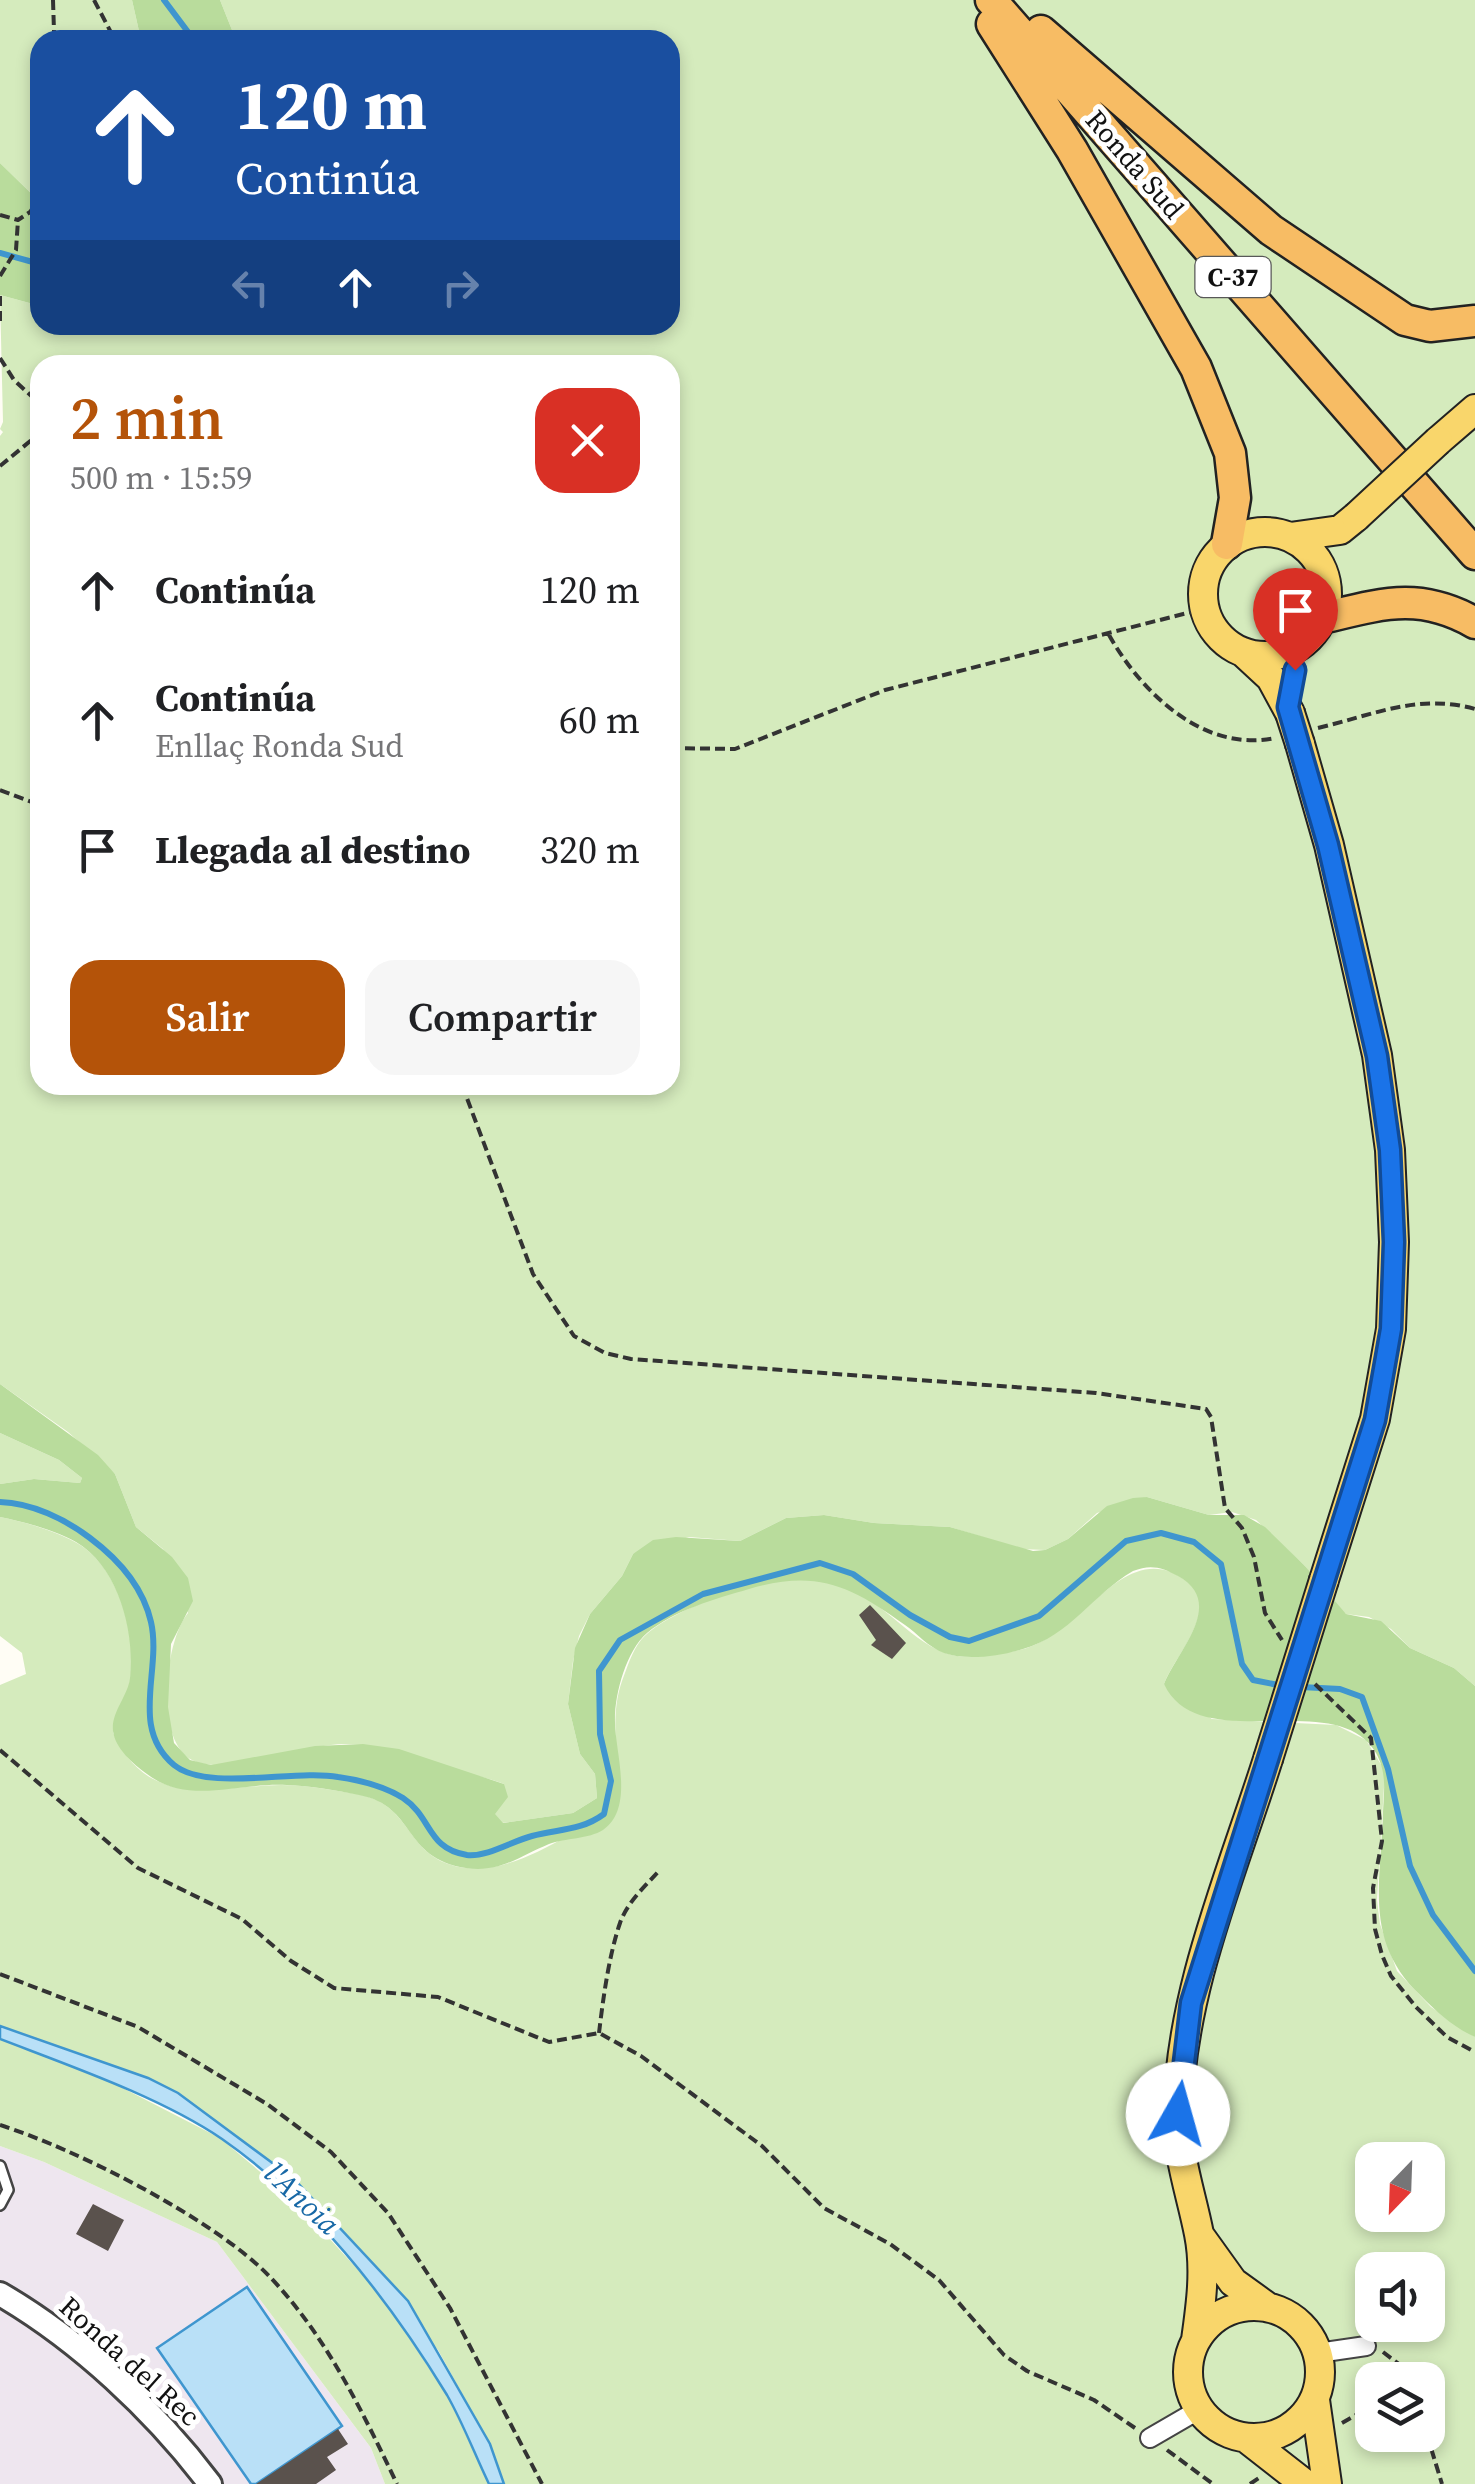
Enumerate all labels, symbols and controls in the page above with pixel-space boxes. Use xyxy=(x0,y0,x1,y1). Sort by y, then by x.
text: 120 m xyxy=(235,56,427,152)
icon: ahead xyxy=(70,70,200,200)
street label: Ronda Sud xyxy=(1077,101,1193,227)
text: Continúa xyxy=(235,147,419,209)
road number: C-37 xyxy=(1196,257,1270,297)
icon: left xyxy=(223,260,278,315)
icon: ahead xyxy=(328,260,383,315)
icon: right xyxy=(433,260,488,315)
text: 2 min xyxy=(70,377,224,459)
button: close xyxy=(535,388,640,493)
text: 500 m · 15:59 xyxy=(70,456,252,500)
icon: ahead xyxy=(70,563,125,618)
text: Continúa xyxy=(155,564,315,616)
text: 120 m xyxy=(540,564,640,616)
pin xyxy=(1253,568,1338,671)
icon: arrive xyxy=(1268,583,1323,638)
text: Continúa xyxy=(155,672,315,724)
icon: ahead xyxy=(70,693,125,748)
text: 60 m xyxy=(559,694,640,746)
text: Enllaç Ronda Sud xyxy=(155,724,403,768)
icon: arrive xyxy=(70,823,125,878)
text: Llegada al destino xyxy=(155,824,471,876)
text: 320 m xyxy=(540,824,640,876)
button: Salir xyxy=(70,960,345,1075)
button: Compartir xyxy=(365,960,640,1075)
position arrow xyxy=(1126,2062,1230,2166)
north arrow xyxy=(1355,2142,1445,2232)
map controls xyxy=(1355,2142,1445,2452)
water label: l'Anoia xyxy=(256,2153,349,2244)
button: sound xyxy=(1355,2252,1445,2342)
street label: Ronda del Rec xyxy=(51,2288,209,2434)
button: layers xyxy=(1355,2362,1445,2452)

